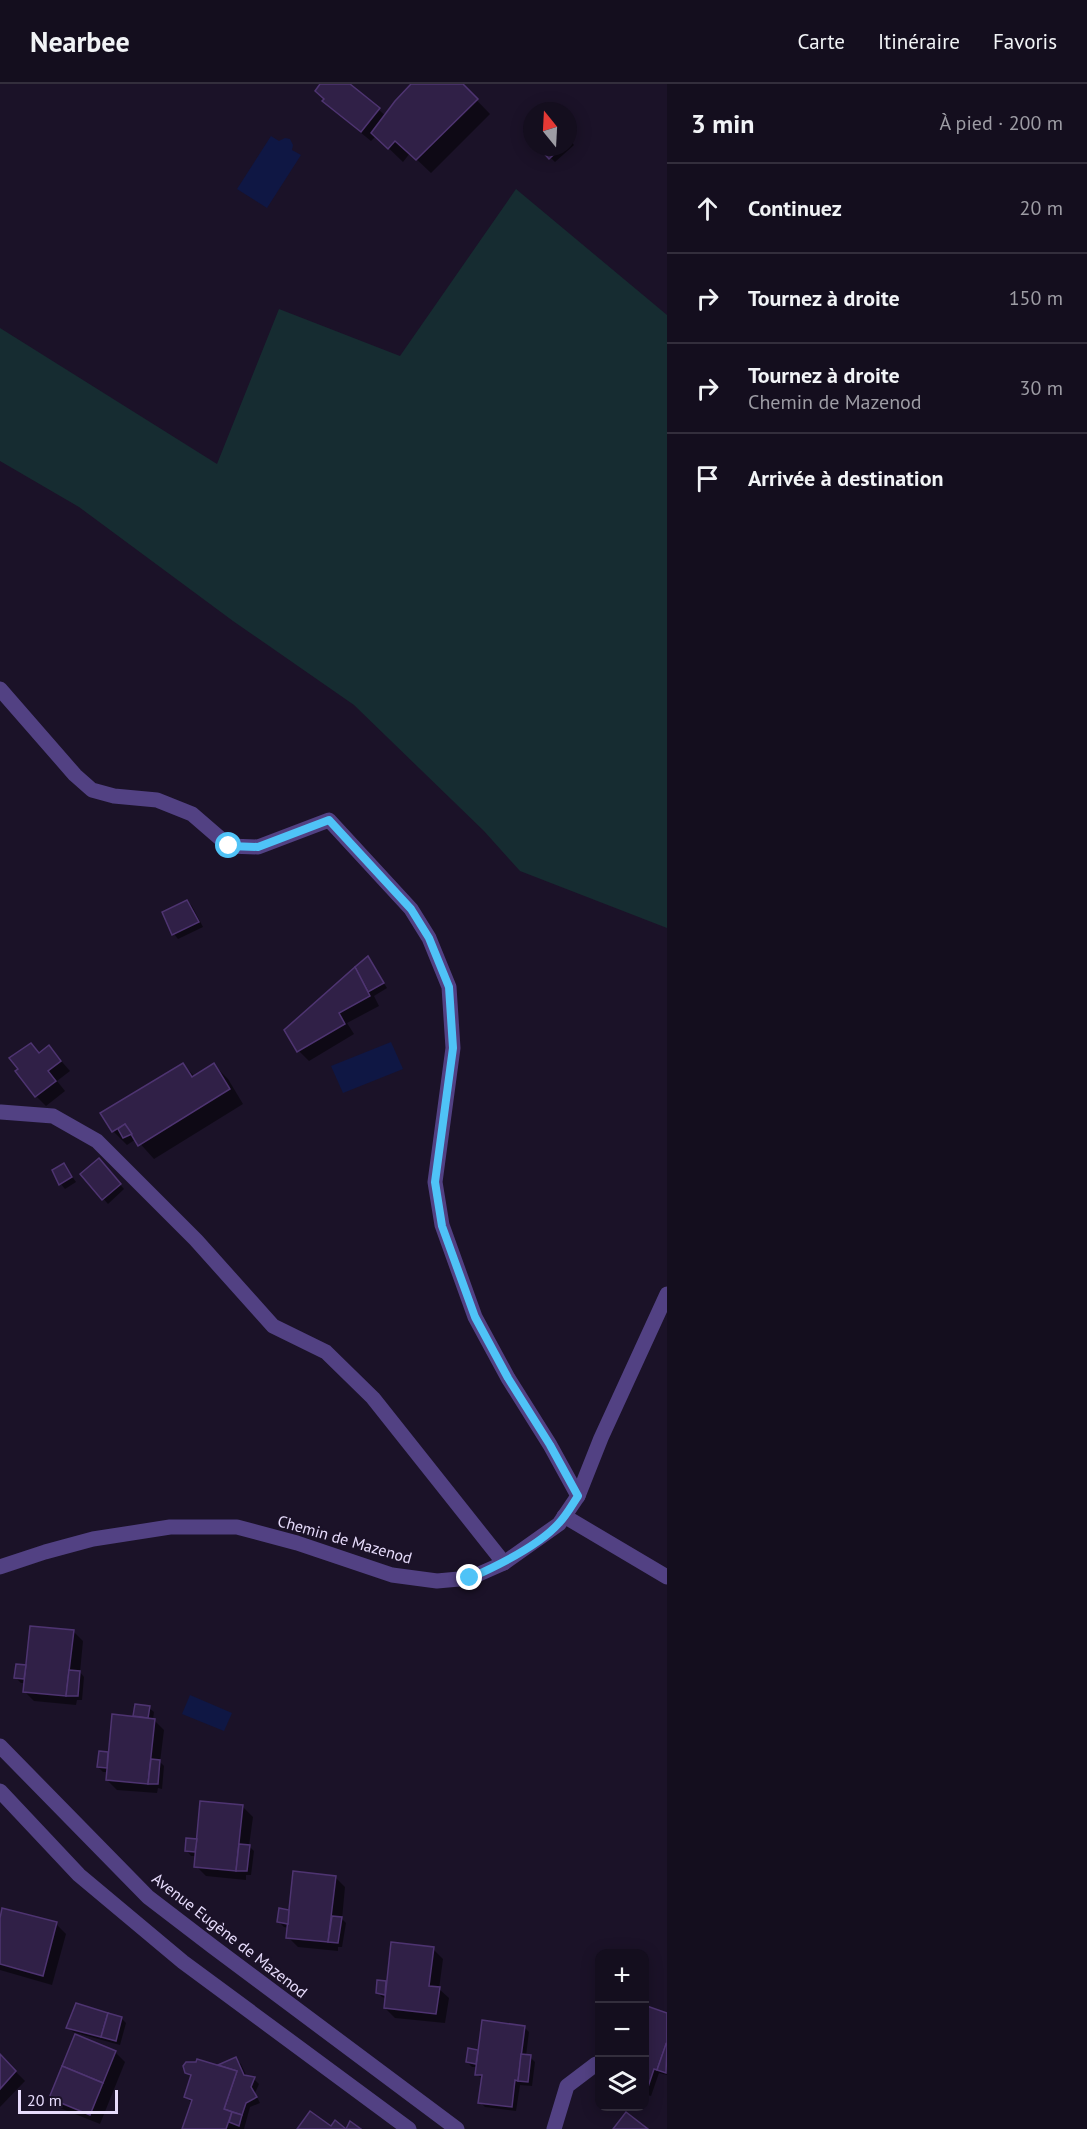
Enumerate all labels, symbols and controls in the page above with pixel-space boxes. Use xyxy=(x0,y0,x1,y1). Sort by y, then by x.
text: Nearbee xyxy=(30,23,130,60)
text: Carte xyxy=(798,28,845,55)
text: Itinéraire xyxy=(878,28,960,55)
text: Favoris xyxy=(993,28,1057,55)
north arrow xyxy=(523,102,577,156)
text: 3 min xyxy=(691,107,754,140)
text: À pied · 200 m xyxy=(939,110,1063,136)
icon: ahead xyxy=(691,192,724,225)
text: Continuez xyxy=(748,194,842,222)
text: 20 m xyxy=(1020,195,1063,221)
icon: right xyxy=(691,282,724,315)
text: Tournez à droite xyxy=(748,284,900,312)
text: 150 m xyxy=(1009,285,1063,311)
text: Tournez à droite xyxy=(748,361,900,389)
icon: right xyxy=(691,372,724,405)
text: 30 m xyxy=(1020,375,1063,401)
text: Chemin de Mazenod xyxy=(748,389,922,415)
icon: arrive xyxy=(691,462,724,495)
text: Arrivée à destination xyxy=(748,464,944,492)
route start xyxy=(215,832,241,858)
street label: Chemin de Mazenod xyxy=(275,1510,415,1568)
route end xyxy=(456,1564,482,1590)
street label: Avenue Eugène de Mazenod xyxy=(148,1868,312,2002)
map controls xyxy=(595,1949,649,2111)
button: + xyxy=(595,1949,649,2003)
button: − xyxy=(595,2003,649,2057)
button: layers xyxy=(595,2057,649,2111)
scale bar xyxy=(18,2087,118,2114)
text: 20 m xyxy=(27,2090,62,2110)

